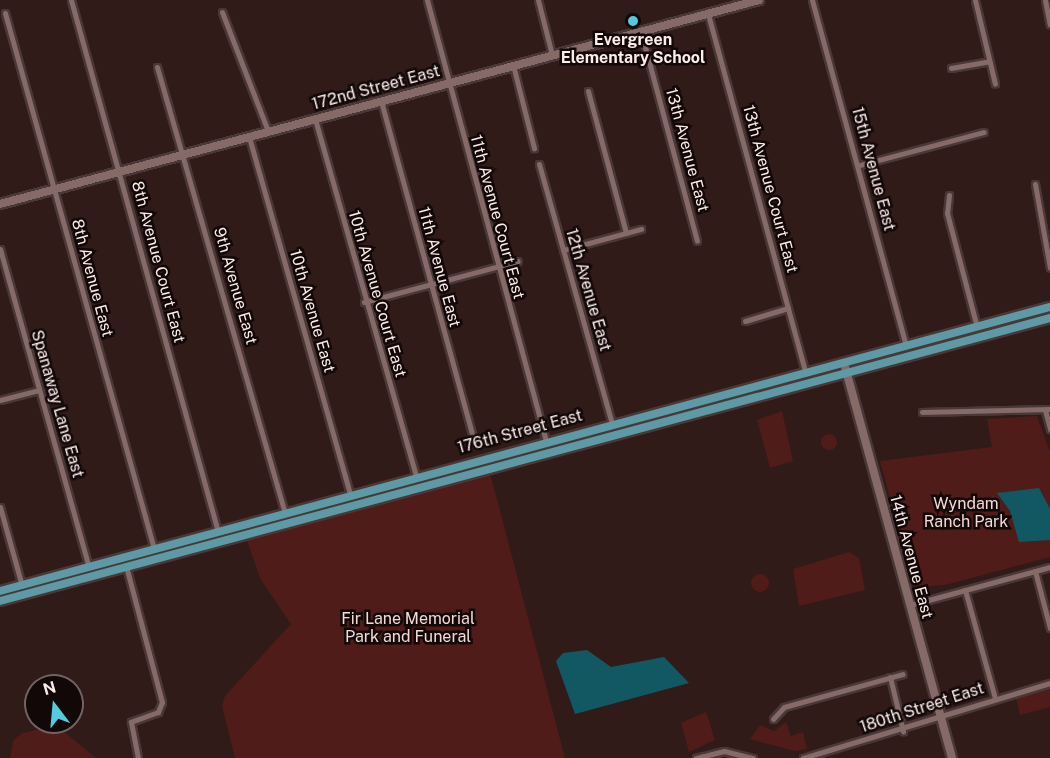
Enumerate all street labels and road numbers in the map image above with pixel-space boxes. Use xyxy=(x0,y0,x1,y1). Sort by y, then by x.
street label: 172nd Street East xyxy=(310,62,442,114)
street label: 13th Avenue East xyxy=(661,86,713,214)
street label: 13th Avenue Court East xyxy=(738,103,802,275)
street label: 15th Avenue East xyxy=(847,105,899,233)
street label: 11th Avenue Court East xyxy=(466,133,528,301)
street label: 8th Avenue Court East xyxy=(127,179,189,345)
street label: 11th Avenue East xyxy=(414,205,464,329)
street label: 10th Avenue Court East xyxy=(344,208,410,380)
street label: 8th Avenue East xyxy=(67,217,117,339)
street label: 9th Avenue East xyxy=(209,225,261,347)
street label: 12th Avenue East xyxy=(561,226,615,354)
street label: 10th Avenue East xyxy=(285,247,339,375)
street label: Spanaway Lane East xyxy=(27,328,87,480)
street label: 176th Street East xyxy=(455,406,585,458)
street label: 14th Avenue East xyxy=(885,493,937,621)
street label: 180th Street East xyxy=(858,679,986,737)

